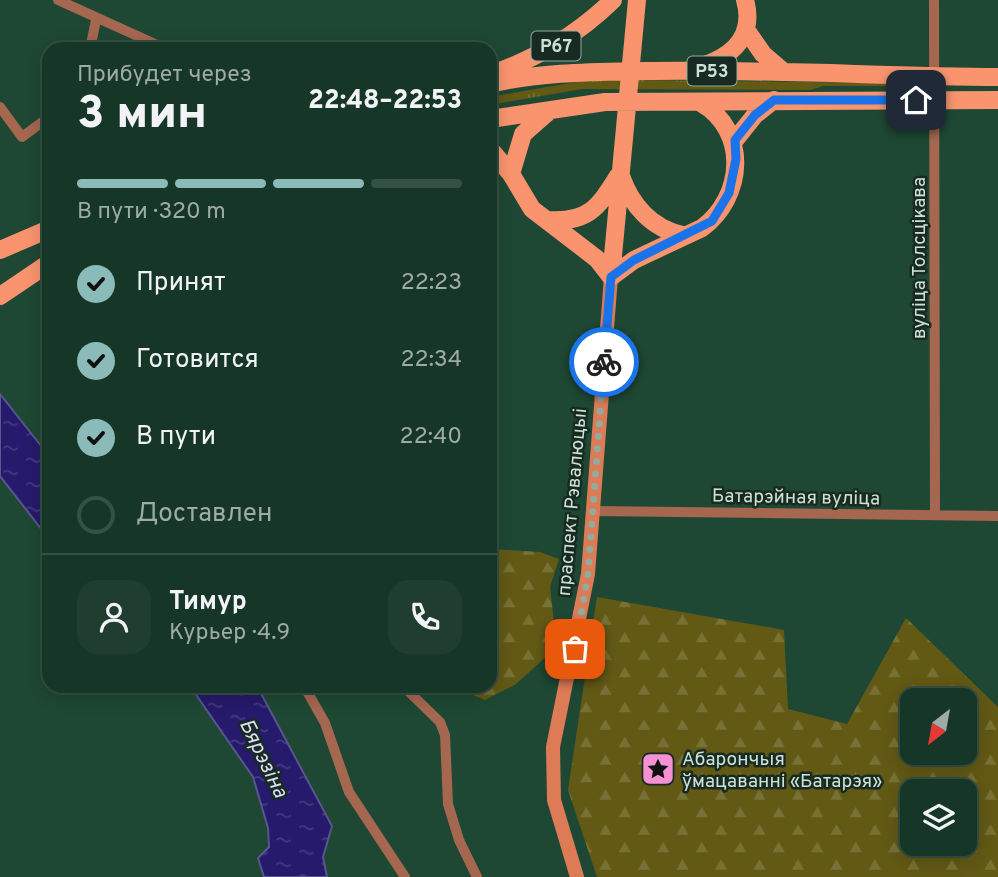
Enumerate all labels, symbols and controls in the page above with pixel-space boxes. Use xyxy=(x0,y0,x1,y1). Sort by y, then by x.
road number: Р67 xyxy=(532,32,580,60)
road number: Р53 xyxy=(688,56,736,86)
text: Прибудет через xyxy=(77,61,252,90)
pin xyxy=(886,70,946,130)
icon: home xyxy=(897,81,935,119)
text: 22:48–22:53 xyxy=(308,85,462,118)
text: 3 мин xyxy=(77,86,207,145)
street label: вуліца Толсцікава xyxy=(908,177,932,339)
text: В пути · 320 m xyxy=(77,198,226,227)
icon: check xyxy=(77,265,115,303)
text: Принят xyxy=(136,267,226,300)
text: 22:23 xyxy=(401,269,462,298)
courier xyxy=(569,327,639,397)
icon: check xyxy=(77,342,115,380)
icon: bike xyxy=(585,343,623,381)
text: Готовится xyxy=(136,344,259,377)
text: 22:34 xyxy=(401,346,462,375)
street label: праспект Рэвалюцыі xyxy=(553,407,593,597)
icon: check xyxy=(77,419,115,457)
text: В пути xyxy=(136,421,216,454)
text: 22:40 xyxy=(400,423,462,452)
street label: Батарэйная вуліца xyxy=(712,485,880,511)
text: Доставлен xyxy=(136,498,272,531)
button: person xyxy=(77,580,151,654)
button: phone xyxy=(388,580,462,654)
text: Тимур xyxy=(169,586,247,619)
text: Курьер · 4.9 xyxy=(169,619,290,648)
pin xyxy=(545,619,605,679)
icon: bag xyxy=(556,630,594,668)
north arrow xyxy=(900,688,976,765)
map controls xyxy=(900,688,977,856)
water label: Бярэзіна xyxy=(232,715,293,803)
place label: Абарончыя ўмацаванні «Батарэя» xyxy=(682,748,882,794)
place icon: Абарончыя ўмацаванні «Батарэя» xyxy=(639,750,677,788)
button: layers xyxy=(900,779,977,856)

